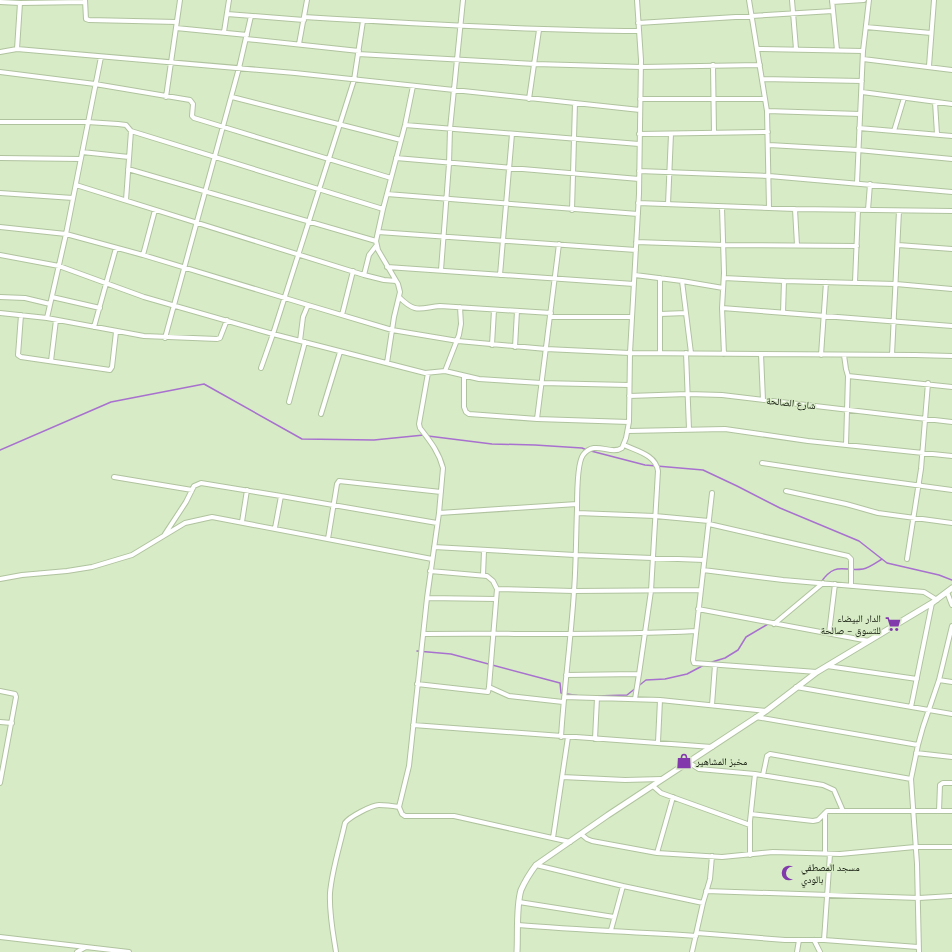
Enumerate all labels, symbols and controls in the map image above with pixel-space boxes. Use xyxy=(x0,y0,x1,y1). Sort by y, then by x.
street label: شارع الصالحة xyxy=(766,394,817,412)
place label: الدار البيضاء للتسوق - صالحة xyxy=(821,612,881,637)
supermarket icon: الدار البيضاء للتسوق - صالحة xyxy=(884,615,902,633)
shop icon: مخبز المشاهير xyxy=(675,752,693,770)
place label: مخبز المشاهير xyxy=(695,755,748,768)
place label: مسجد المصطفي بالودي xyxy=(801,861,860,887)
mosque icon: مسجد المصطفي بالودي xyxy=(780,864,798,882)

